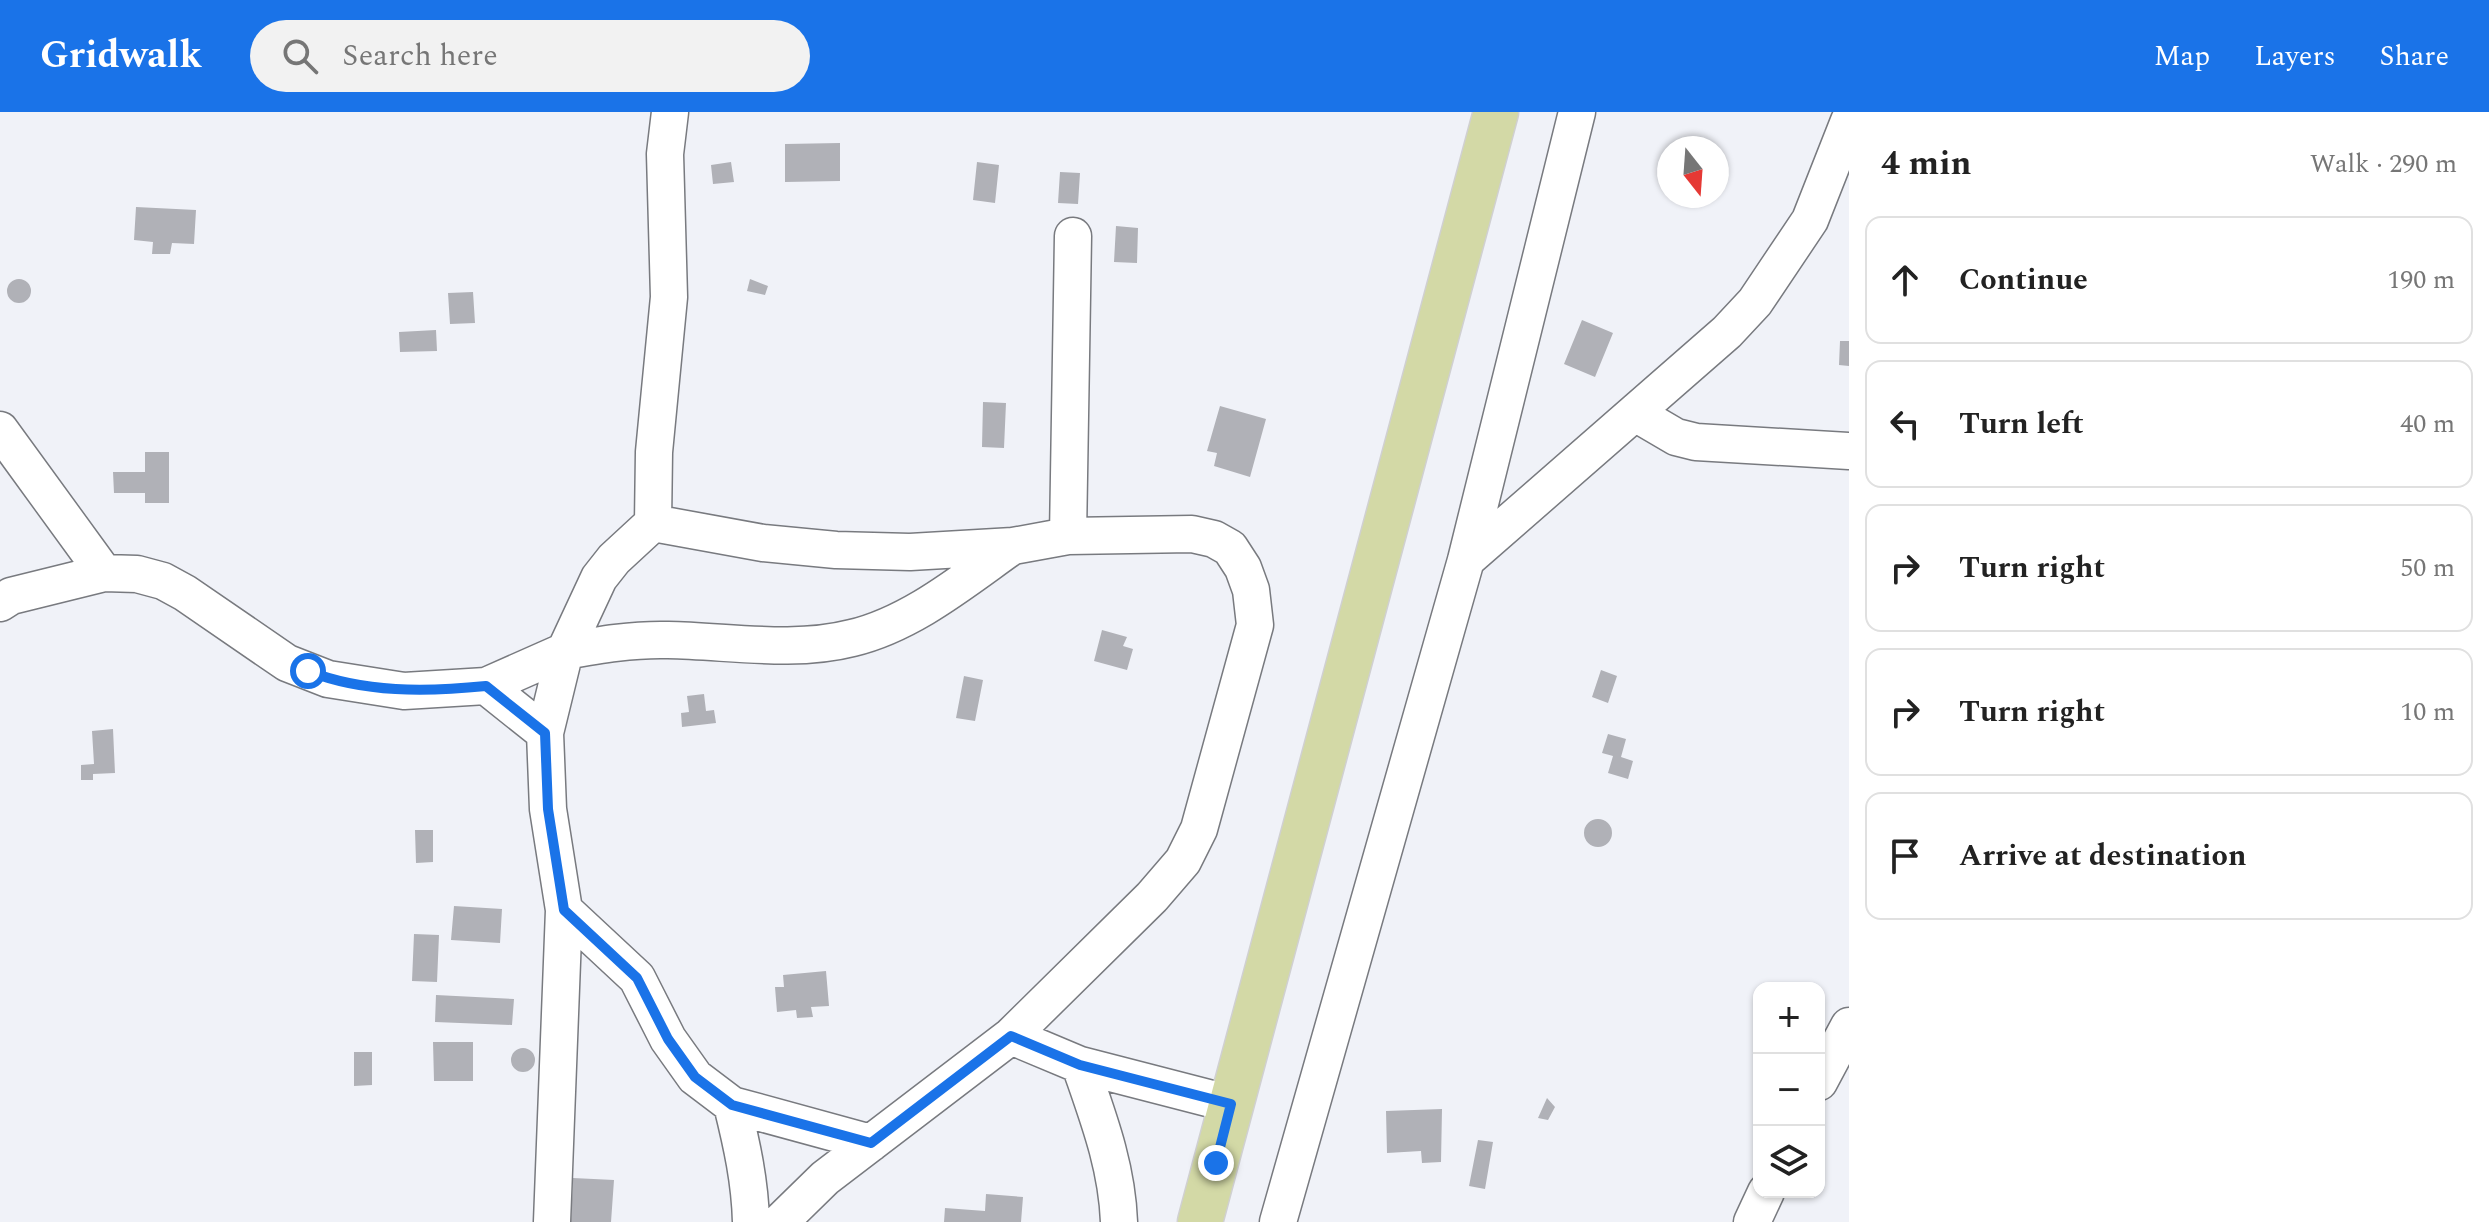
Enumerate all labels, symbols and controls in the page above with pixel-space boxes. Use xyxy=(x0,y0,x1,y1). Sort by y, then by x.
search box xyxy=(250,20,810,92)
text: Gridwalk xyxy=(40,27,202,85)
text: Search here xyxy=(342,33,498,79)
icon: search xyxy=(278,34,322,78)
text: Map xyxy=(2154,35,2210,78)
text: Layers xyxy=(2254,35,2336,78)
text: Share xyxy=(2380,35,2449,78)
north arrow xyxy=(1657,136,1729,208)
text: 4 min xyxy=(1881,138,1971,190)
text: Walk · 290 m xyxy=(2310,144,2457,184)
text: Continue xyxy=(1959,257,2088,303)
icon: ahead xyxy=(1883,258,1927,302)
text: 190 m xyxy=(2387,260,2455,300)
text: Turn left xyxy=(1959,401,2084,447)
icon: left xyxy=(1883,402,1927,446)
text: 40 m xyxy=(2400,404,2455,444)
text: Turn right xyxy=(1959,545,2105,591)
icon: right xyxy=(1883,546,1927,590)
text: 50 m xyxy=(2400,548,2455,588)
route start xyxy=(290,653,326,689)
text: Turn right xyxy=(1959,689,2105,735)
icon: right xyxy=(1883,690,1927,734)
text: 10 m xyxy=(2400,692,2455,732)
text: Arrive at destination xyxy=(1959,833,2246,879)
icon: arrive xyxy=(1883,834,1927,878)
map controls xyxy=(1753,982,1825,1198)
button: + xyxy=(1753,982,1825,1054)
button: − xyxy=(1753,1054,1825,1126)
button: layers xyxy=(1753,1126,1825,1198)
route end xyxy=(1198,1145,1234,1181)

